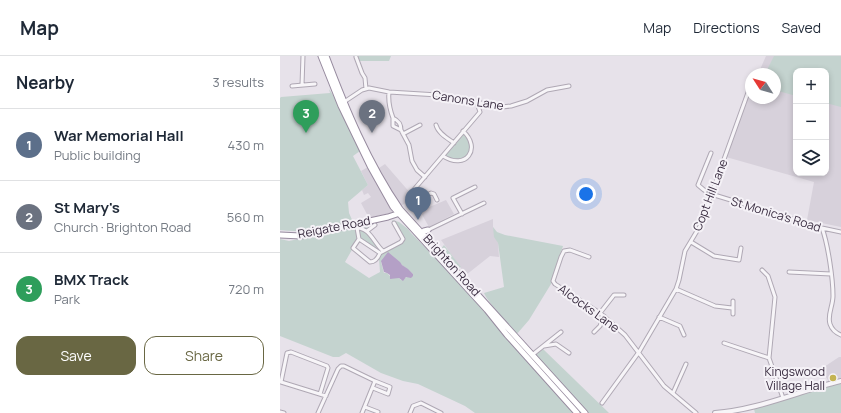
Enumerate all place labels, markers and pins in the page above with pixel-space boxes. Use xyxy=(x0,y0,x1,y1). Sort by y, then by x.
pin: 3 xyxy=(293,100,319,133)
pin: 2 xyxy=(359,100,385,133)
pin: 1 xyxy=(405,187,431,220)
place label: Kingswood Village Hall xyxy=(765,363,825,394)
marker: Kingswood Village Hall xyxy=(828,373,838,383)

